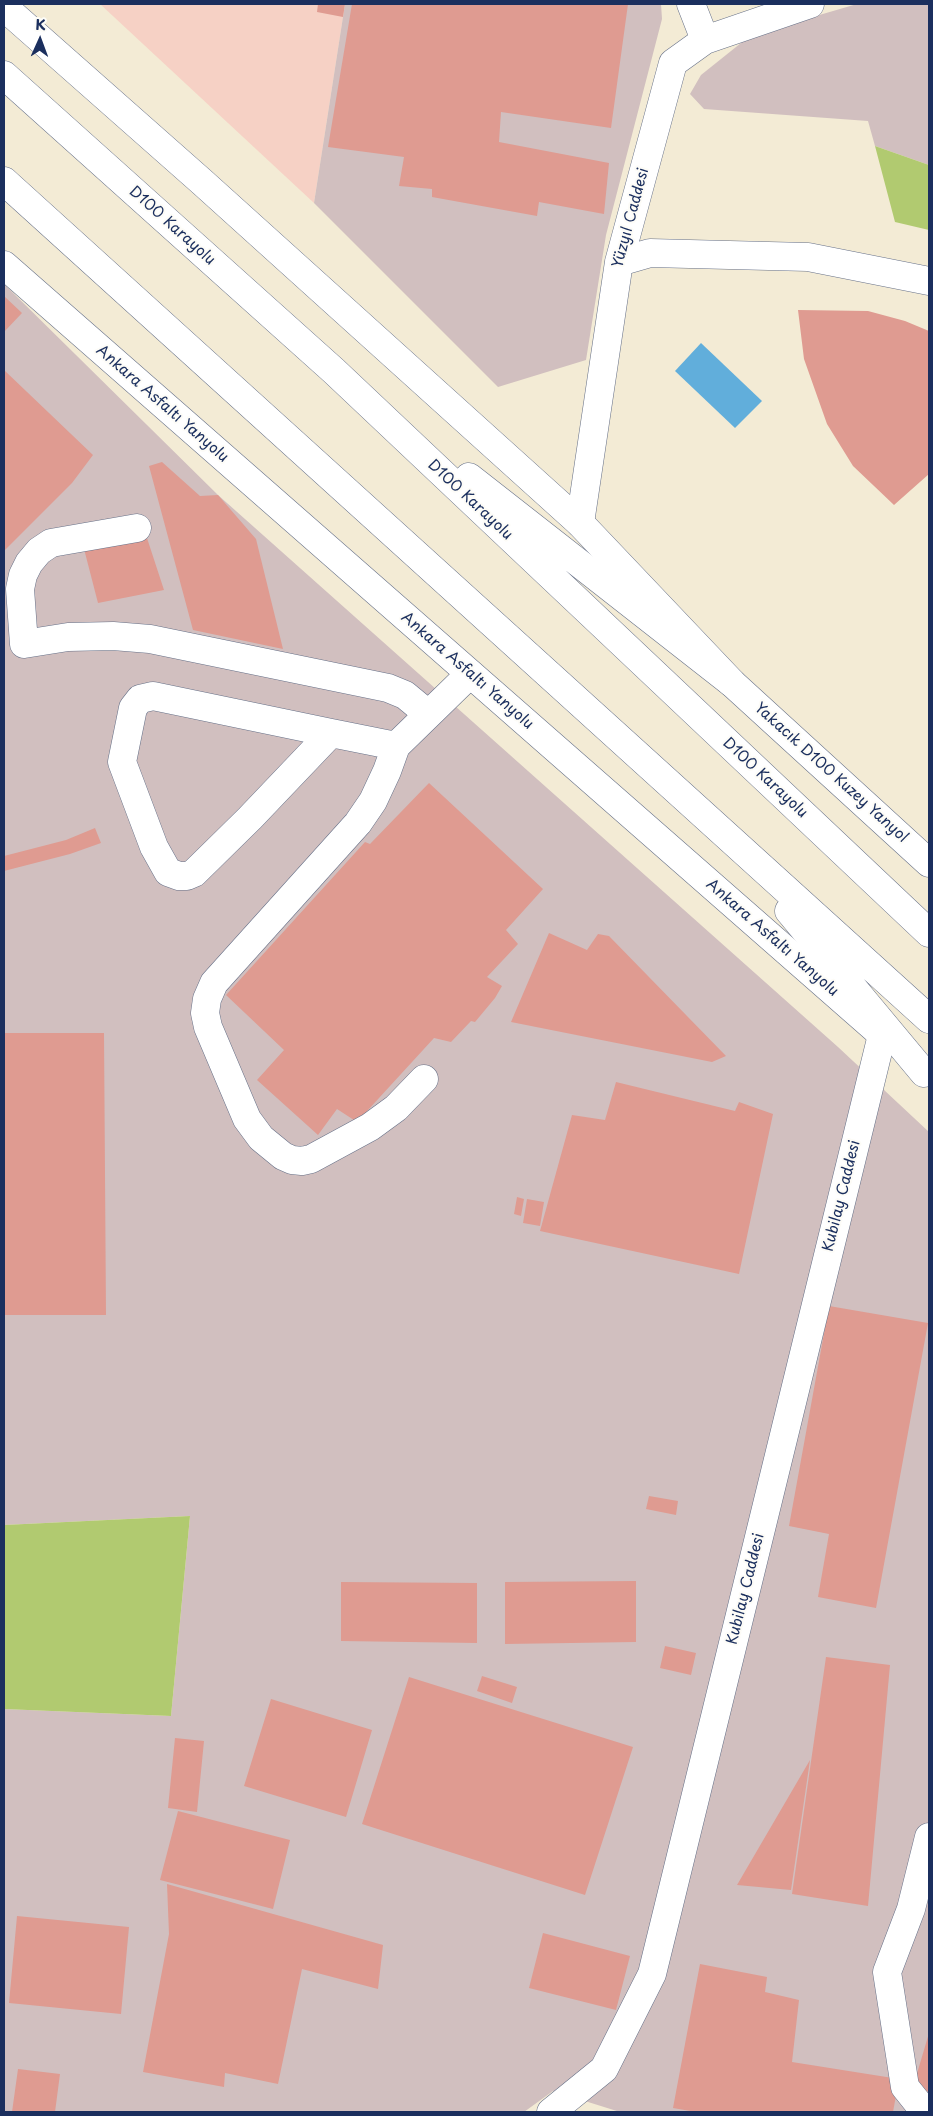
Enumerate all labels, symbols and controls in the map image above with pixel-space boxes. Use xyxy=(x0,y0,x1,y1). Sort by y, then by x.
text: K xyxy=(35,14,46,35)
north arrow xyxy=(15,15,65,65)
street label: Yüzyıl Caddesi xyxy=(609,166,653,270)
street label: D100 Karayolu xyxy=(125,183,219,269)
street label: Ankara Asfaltı Yanyolu xyxy=(92,342,232,466)
street label: D100 Karayolu xyxy=(424,456,516,544)
street label: Ankara Asfaltı Yanyolu xyxy=(397,609,537,733)
street label: Yakacık D100 Kuzey Yanyol xyxy=(751,699,911,847)
street label: D100 Karayolu xyxy=(719,734,811,822)
street label: Ankara Asfaltı Yanyolu xyxy=(702,876,842,1000)
street label: Kubilay Caddesi xyxy=(819,1139,865,1253)
street label: Kubilay Caddesi xyxy=(723,1532,769,1646)

